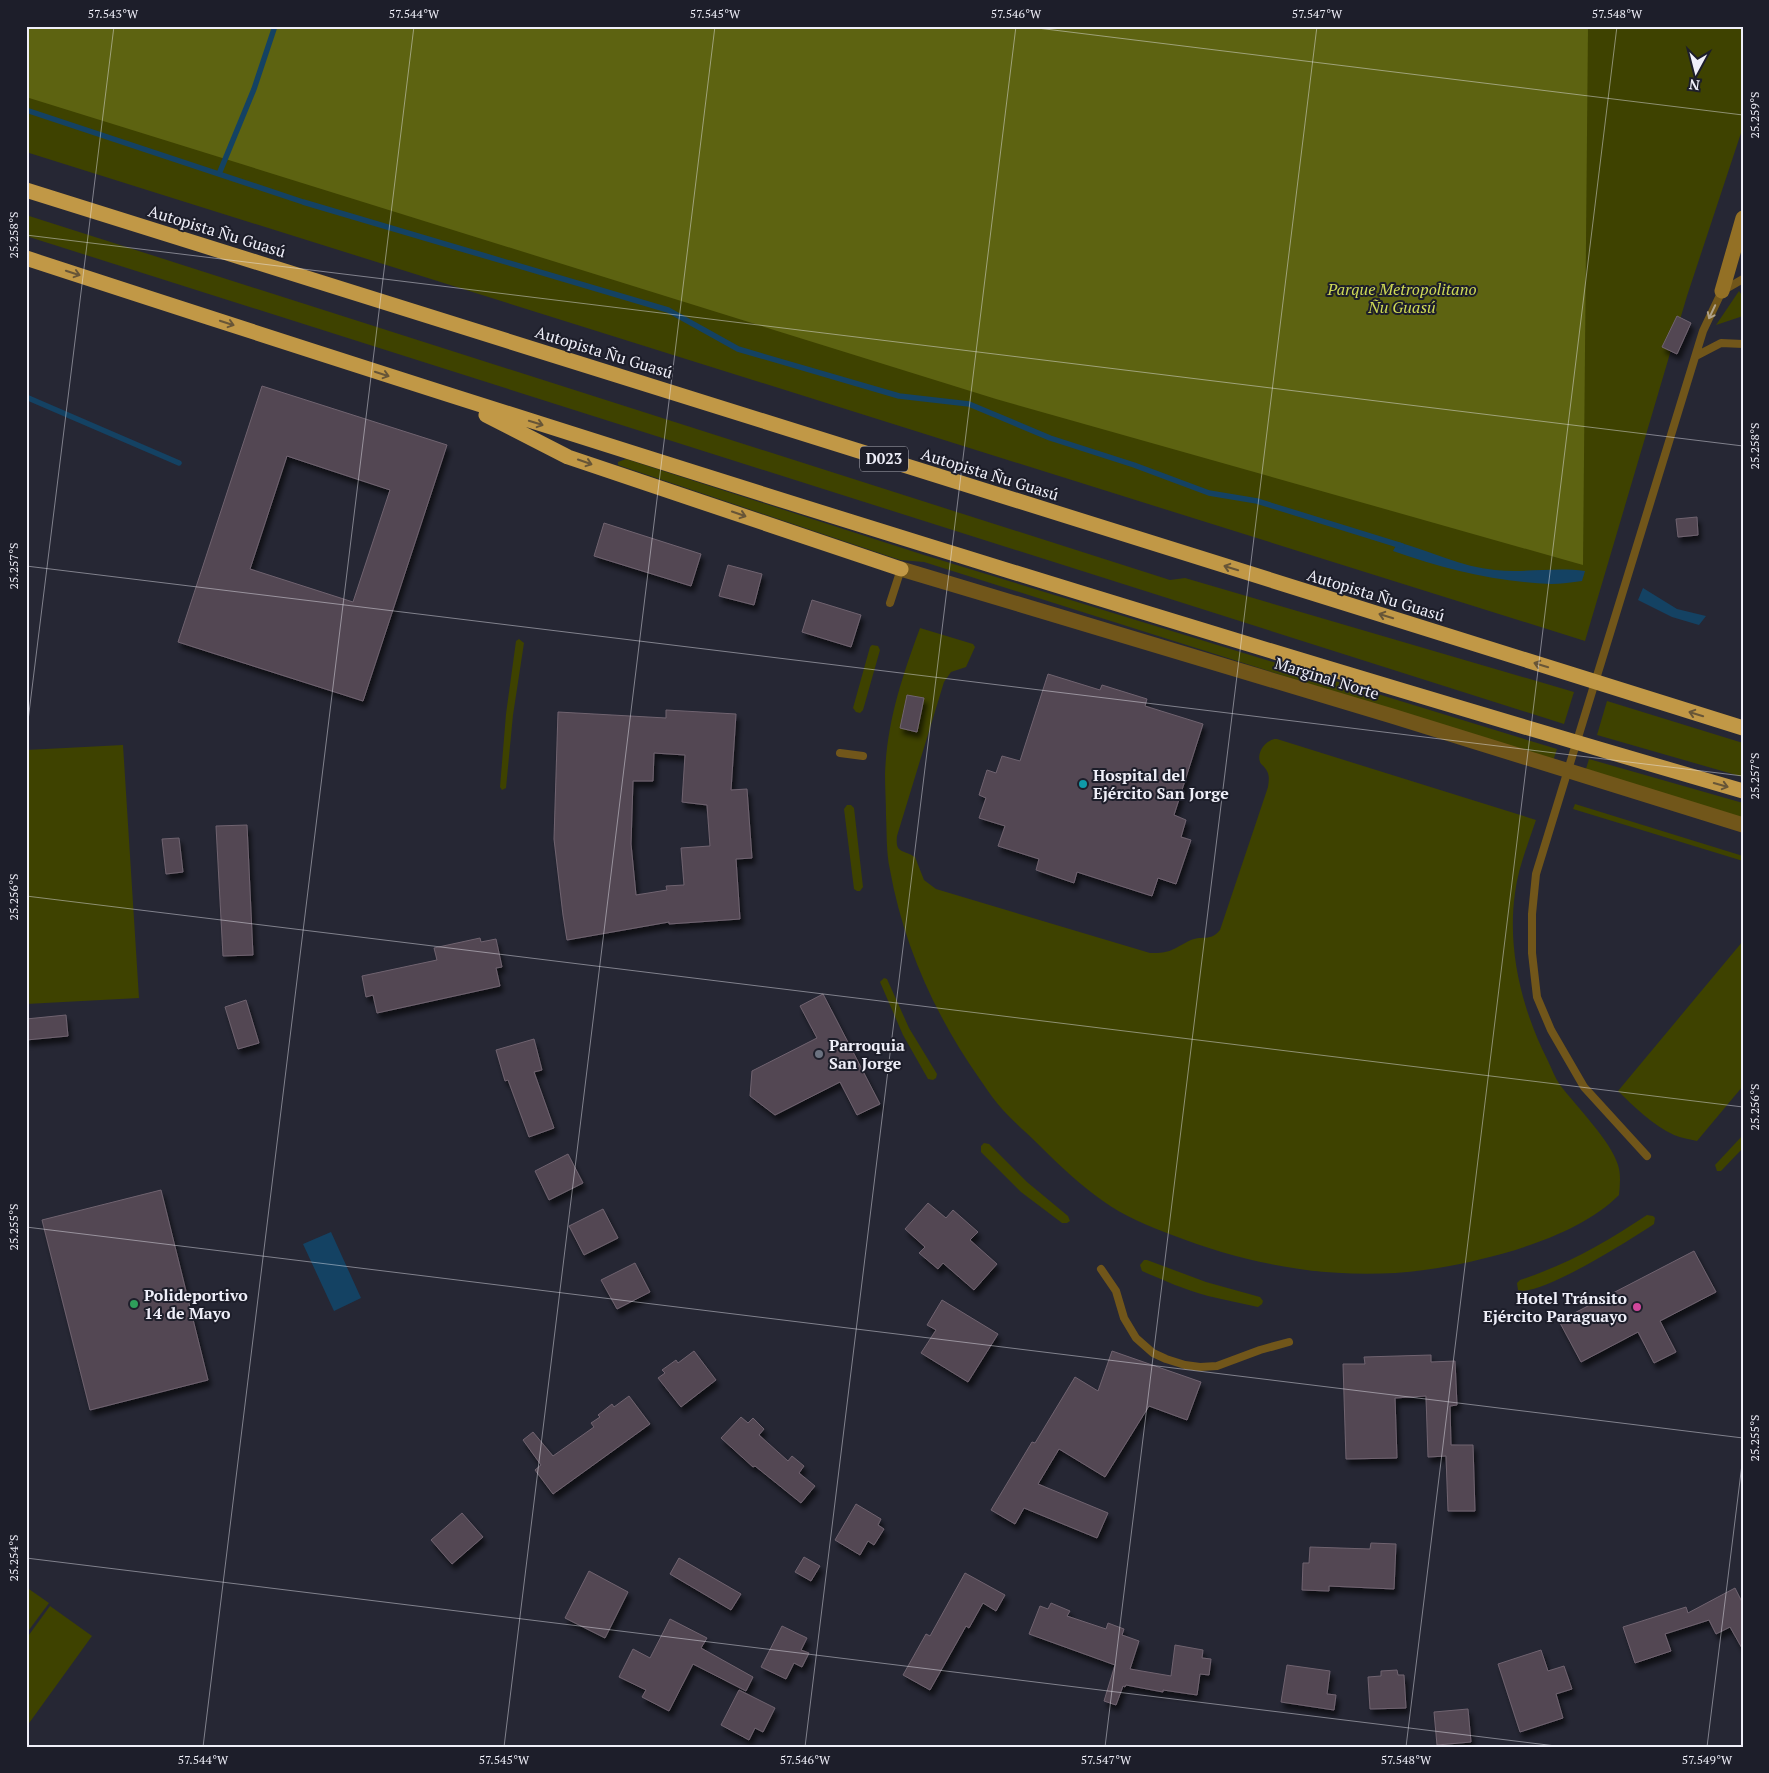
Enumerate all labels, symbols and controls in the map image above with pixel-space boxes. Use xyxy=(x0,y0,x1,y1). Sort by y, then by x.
text: 57.543°W xyxy=(88,6,139,21)
text: 57.544°W xyxy=(389,6,440,21)
text: 57.545°W xyxy=(690,6,741,21)
text: 57.546°W xyxy=(991,6,1042,21)
text: 57.547°W xyxy=(1292,6,1343,21)
text: 57.548°W xyxy=(1592,6,1643,21)
north arrow xyxy=(1672,48,1722,98)
text: N xyxy=(1688,75,1701,95)
text: 25.259°S xyxy=(1747,92,1762,138)
street label: Autopista Ñu Guasú xyxy=(146,200,288,262)
text: 25.258°S xyxy=(6,212,21,258)
one-way arrow xyxy=(64,269,80,278)
park label: Parque Metropolitano Ñu Guasú xyxy=(1326,278,1477,318)
one-way arrow xyxy=(1707,304,1717,319)
one-way arrow xyxy=(219,319,235,329)
street label: Autopista Ñu Guasú xyxy=(533,321,675,383)
one-way arrow xyxy=(373,369,389,379)
one-way arrow xyxy=(528,419,544,428)
text: 25.258°S xyxy=(1747,423,1762,469)
street label: Autopista Ñu Guasú xyxy=(919,443,1061,505)
road number: D023 xyxy=(860,446,908,472)
one-way arrow xyxy=(576,458,592,468)
one-way arrow xyxy=(730,510,746,520)
text: 25.257°S xyxy=(6,543,21,589)
one-way arrow xyxy=(1223,562,1239,572)
street label: Autopista Ñu Guasú xyxy=(1305,564,1447,626)
one-way arrow xyxy=(1378,611,1394,621)
street label: Marginal Norte xyxy=(1272,652,1382,704)
one-way arrow xyxy=(1534,660,1550,669)
one-way arrow xyxy=(1689,708,1705,718)
text: 25.257°S xyxy=(1747,753,1762,799)
place label: Hospital del Ejército San Jorge xyxy=(1093,764,1229,804)
marker: Hospital del Ejército San Jorge xyxy=(1077,778,1089,790)
one-way arrow xyxy=(1713,780,1729,790)
text: 25.256°S xyxy=(6,874,21,920)
place label: Parroquia San Jorge xyxy=(829,1034,905,1074)
marker: Parroquia San Jorge xyxy=(813,1048,825,1060)
text: 25.256°S xyxy=(1747,1084,1762,1130)
text: 25.255°S xyxy=(6,1204,21,1250)
place label: Polideportivo 14 de Mayo xyxy=(144,1284,248,1324)
place label: Hotel Tránsito Ejército Paraguayo xyxy=(1483,1287,1627,1327)
marker: Polideportivo 14 de Mayo xyxy=(128,1298,140,1310)
marker: Hotel Tránsito Ejército Paraguayo xyxy=(1631,1301,1643,1313)
text: 25.255°S xyxy=(1747,1415,1762,1461)
text: 25.254°S xyxy=(6,1535,21,1581)
text: 57.544°W xyxy=(178,1752,229,1767)
text: 57.545°W xyxy=(479,1752,530,1767)
text: 57.546°W xyxy=(780,1752,831,1767)
text: 57.547°W xyxy=(1081,1752,1132,1767)
text: 57.548°W xyxy=(1381,1752,1432,1767)
text: 57.549°W xyxy=(1682,1752,1733,1767)

